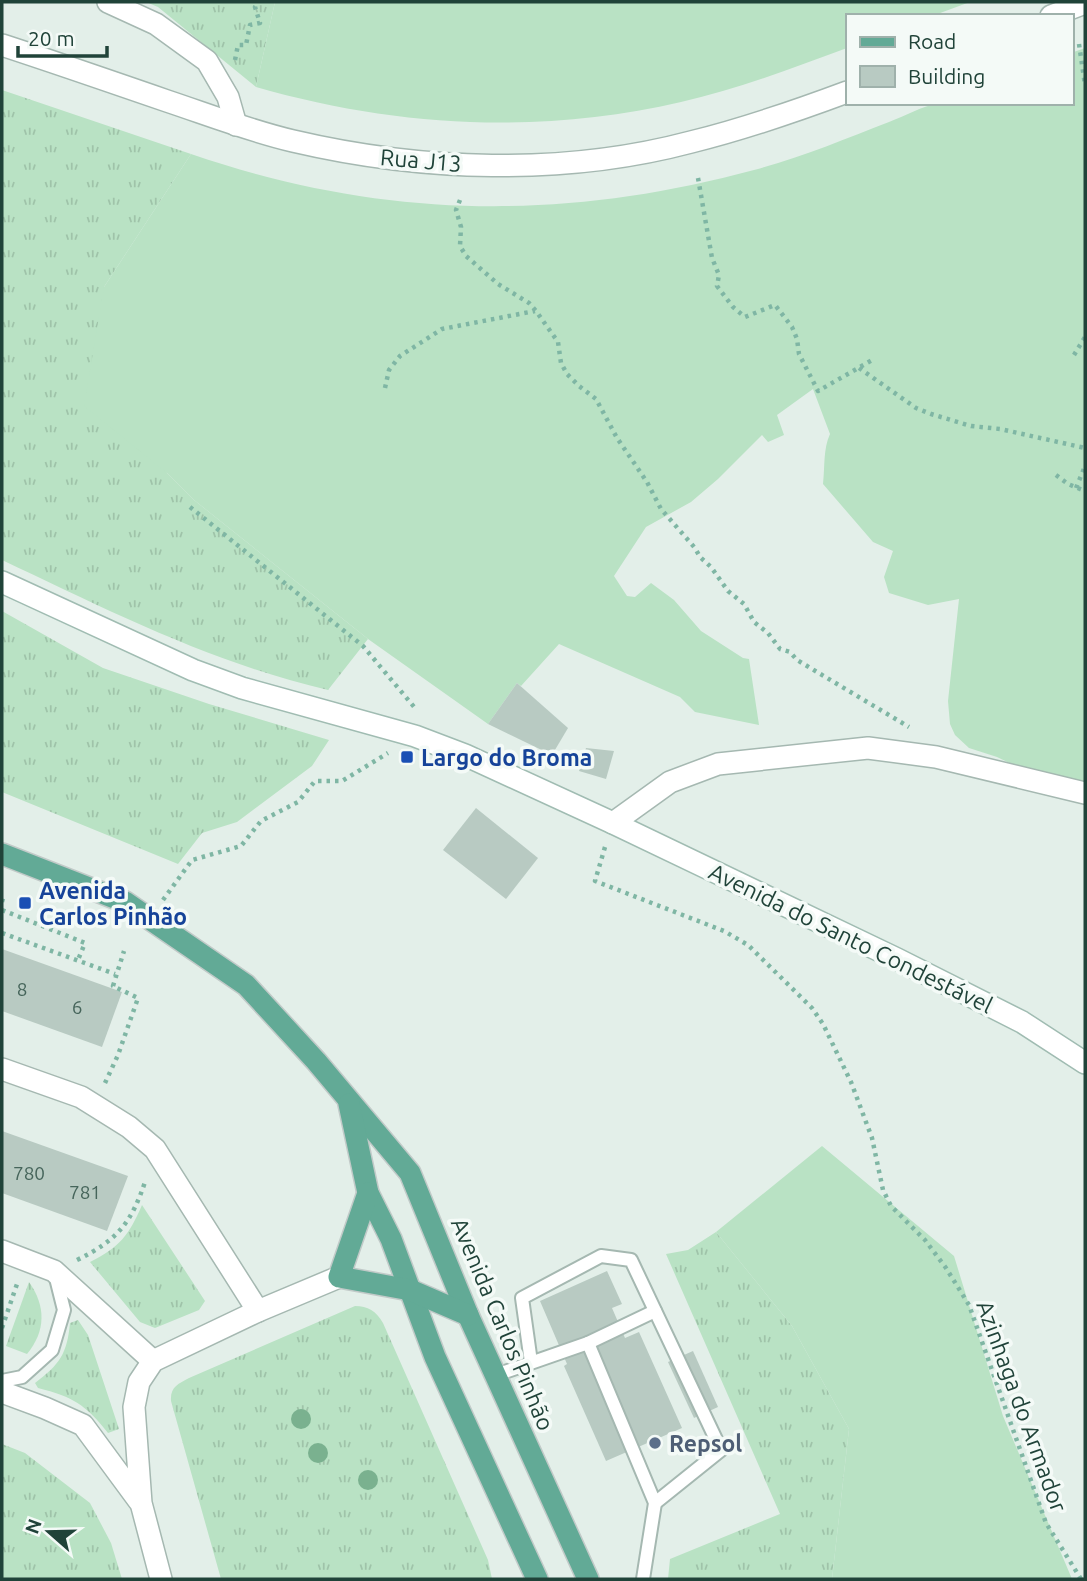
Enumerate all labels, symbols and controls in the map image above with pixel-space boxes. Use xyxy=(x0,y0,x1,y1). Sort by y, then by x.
scale bar xyxy=(18,14,107,58)
legend xyxy=(846,14,1073,105)
text: 20 m xyxy=(28,26,75,50)
text: Road xyxy=(908,29,956,53)
text: Building xyxy=(908,64,985,88)
street label: Rua J13 xyxy=(379,144,463,176)
place label: Largo do Broma xyxy=(421,745,592,770)
marker: Largo do Broma xyxy=(399,749,415,765)
street label: Avenida do Santo Condestável xyxy=(705,858,997,1018)
place label: Avenida Carlos Pinhão xyxy=(39,878,187,929)
marker: Avenida Carlos Pinhão xyxy=(17,895,33,911)
house number: 8 xyxy=(17,978,27,1000)
house number: 6 xyxy=(72,996,82,1018)
house number: 780 xyxy=(13,1162,45,1184)
house number: 781 xyxy=(69,1181,101,1203)
street label: Avenida Carlos Pinhão xyxy=(447,1214,559,1434)
street label: Azinhaga do Armador xyxy=(972,1297,1072,1515)
place label: Repsol xyxy=(669,1431,742,1456)
marker: Repsol xyxy=(647,1435,663,1451)
north arrow xyxy=(14,1497,84,1567)
text: N xyxy=(20,1516,46,1537)

